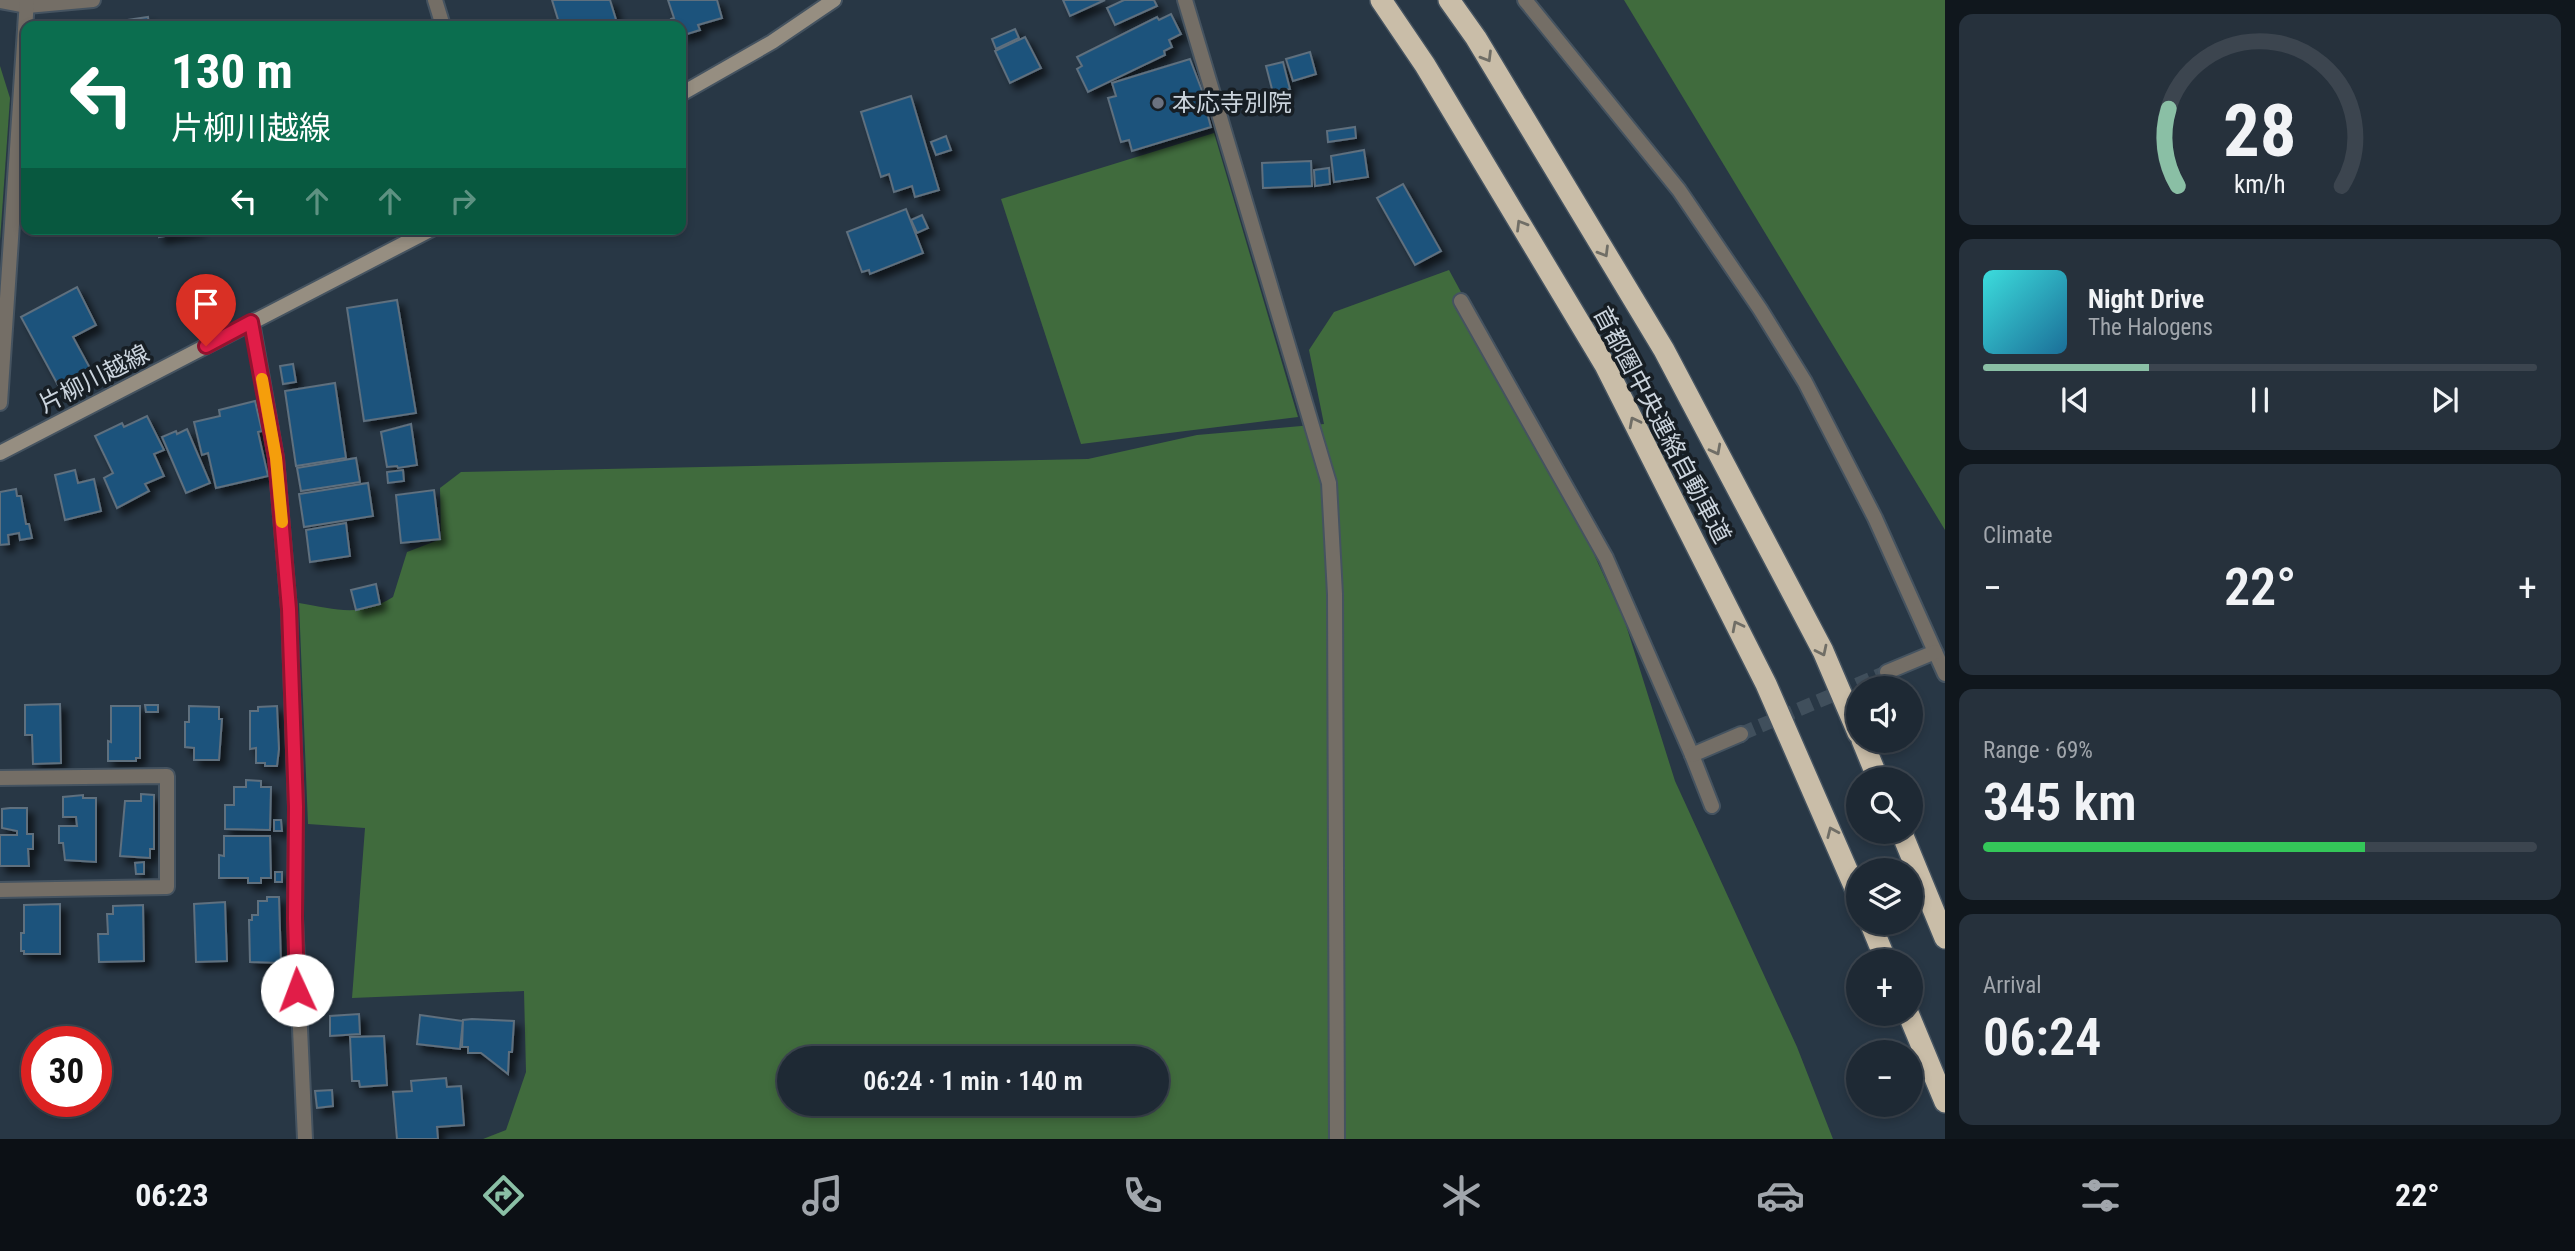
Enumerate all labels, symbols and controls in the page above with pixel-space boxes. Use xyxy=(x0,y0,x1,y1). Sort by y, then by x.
text: 130 m xyxy=(171,43,293,100)
icon: left xyxy=(56,49,147,140)
one-way arrow xyxy=(1479,49,1492,62)
text: 28 xyxy=(2223,88,2297,174)
place label: 本応寺別院 xyxy=(1172,89,1292,117)
marker: 本応寺別院 xyxy=(1150,95,1166,111)
text: 片柳川越線 xyxy=(171,109,331,147)
text: km/h xyxy=(2234,169,2286,198)
icon: left xyxy=(225,182,263,220)
icon: ahead xyxy=(298,182,336,220)
icon: ahead xyxy=(371,182,409,220)
icon: right xyxy=(444,182,482,220)
one-way arrow xyxy=(1517,220,1530,233)
one-way arrow xyxy=(1596,244,1609,257)
pin xyxy=(176,274,236,346)
text: Night Drive xyxy=(2088,284,2204,314)
icon: arrive xyxy=(187,285,225,323)
street label: 首都圏中央連絡自動車道 xyxy=(1588,302,1736,548)
text: The Halogens xyxy=(2088,314,2213,341)
street label: 片柳川越線 xyxy=(34,339,154,419)
icon: previous xyxy=(2056,381,2094,419)
icon: pause xyxy=(2241,381,2279,419)
icon: next xyxy=(2426,381,2464,419)
one-way arrow xyxy=(1629,417,1643,429)
one-way arrow xyxy=(1708,443,1722,455)
text: Climate xyxy=(1983,522,2053,549)
text: 22° xyxy=(2224,557,2296,618)
text: − xyxy=(1983,566,2002,610)
text: + xyxy=(2518,566,2537,610)
one-way arrow xyxy=(1731,621,1745,633)
one-way arrow xyxy=(1814,644,1828,656)
map controls xyxy=(1846,676,1923,1117)
button: sound xyxy=(1846,676,1923,753)
text: Range · 69% xyxy=(1983,737,2093,764)
button: search xyxy=(1846,767,1923,844)
text: 345 km xyxy=(1983,772,2137,833)
one-way arrow xyxy=(1826,827,1840,839)
button: layers xyxy=(1846,858,1923,935)
button: + xyxy=(1846,949,1923,1026)
position arrow xyxy=(260,953,334,1027)
text: Arrival xyxy=(1983,972,2042,999)
text: 06:24 xyxy=(1983,1007,2101,1068)
speed limit sign: 30 xyxy=(21,1026,112,1117)
button: − xyxy=(1846,1040,1923,1117)
text: 06:24 · 1 min · 140 m xyxy=(863,1066,1083,1096)
icon: directions xyxy=(479,1171,528,1220)
icon: music xyxy=(798,1171,847,1220)
icon: phone xyxy=(1118,1171,1167,1220)
icon: climate xyxy=(1437,1171,1486,1220)
icon: car xyxy=(1756,1171,1805,1220)
icon: filters xyxy=(2076,1171,2125,1220)
text: 06:23 xyxy=(135,1176,209,1214)
text: 22° xyxy=(2395,1176,2440,1214)

